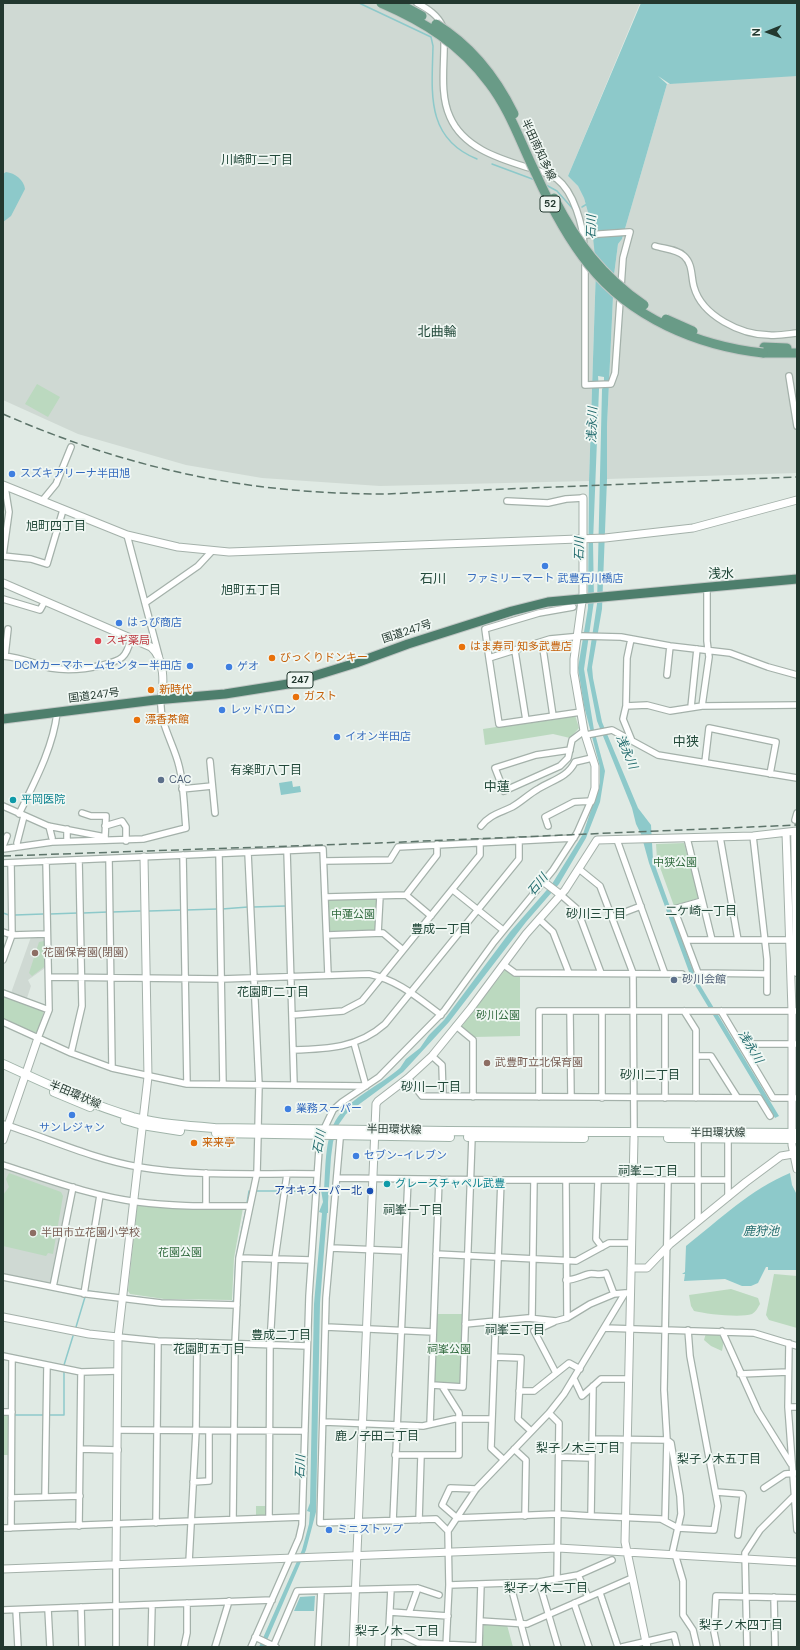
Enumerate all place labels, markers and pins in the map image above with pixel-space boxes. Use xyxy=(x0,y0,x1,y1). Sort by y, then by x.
place label: スズキアリーナ半田旭 xyxy=(20,467,130,481)
marker: スズキアリーナ半田旭 xyxy=(7,469,17,479)
marker: ファミリーマート 武豊石川橋店 xyxy=(540,561,550,571)
place label: ファミリーマート 武豊石川橋店 xyxy=(467,572,623,586)
place label: はっぴ商店 xyxy=(127,616,182,630)
marker: はっぴ商店 xyxy=(114,618,124,628)
place label: スギ薬局 xyxy=(106,634,150,648)
marker: スギ薬局 xyxy=(93,636,103,646)
place label: はま寿司 知多武豊店 xyxy=(470,640,572,654)
marker: はま寿司 知多武豊店 xyxy=(457,642,467,652)
place label: びっくりドンキー xyxy=(280,651,368,665)
marker: びっくりドンキー xyxy=(267,653,277,663)
place label: DCMカーマホームセンター半田店 xyxy=(14,659,182,673)
place label: ゲオ xyxy=(237,660,259,674)
marker: DCMカーマホームセンター半田店 xyxy=(185,661,195,671)
marker: ゲオ xyxy=(224,662,234,672)
place label: 新時代 xyxy=(159,683,192,697)
marker: 新時代 xyxy=(146,685,156,695)
place label: ガスト xyxy=(304,690,337,704)
marker: ガスト xyxy=(291,692,301,702)
place label: レッドバロン xyxy=(230,703,296,717)
marker: レッドバロン xyxy=(217,705,227,715)
place label: 漂香茶館 xyxy=(145,713,189,727)
marker: 漂香茶館 xyxy=(132,715,142,725)
place label: イオン半田店 xyxy=(345,730,411,744)
marker: イオン半田店 xyxy=(332,732,342,742)
place label: CAC xyxy=(169,773,191,787)
marker: CAC xyxy=(156,775,166,785)
place label: 平岡医院 xyxy=(21,793,65,807)
marker: 平岡医院 xyxy=(8,795,18,805)
place label: 花園保育園(閉園) xyxy=(43,946,128,960)
marker: 花園保育園(閉園) xyxy=(30,948,40,958)
place label: 砂川会館 xyxy=(682,973,726,987)
marker: 砂川会館 xyxy=(669,975,679,985)
place label: 武豊町立北保育園 xyxy=(495,1056,583,1070)
marker: 武豊町立北保育園 xyxy=(482,1058,492,1068)
place label: 業務スーパー xyxy=(296,1102,362,1116)
marker: 業務スーパー xyxy=(283,1104,293,1114)
marker: サンレジャン xyxy=(67,1110,77,1120)
place label: サンレジャン xyxy=(39,1121,105,1135)
place label: 来来亭 xyxy=(202,1136,235,1150)
marker: 来来亭 xyxy=(189,1138,199,1148)
place label: セブン-イレブン xyxy=(364,1149,447,1163)
marker: セブン-イレブン xyxy=(351,1151,361,1161)
place label: グレースチャペル武豊 xyxy=(395,1177,505,1191)
marker: グレースチャペル武豊 xyxy=(382,1179,392,1189)
place label: アオキスーパー北 xyxy=(274,1184,362,1198)
marker: アオキスーパー北 xyxy=(365,1186,375,1196)
place label: 半田市立花園小学校 xyxy=(41,1226,140,1240)
marker: 半田市立花園小学校 xyxy=(28,1228,38,1238)
place label: ミニストップ xyxy=(337,1523,403,1537)
marker: ミニストップ xyxy=(324,1525,334,1535)

